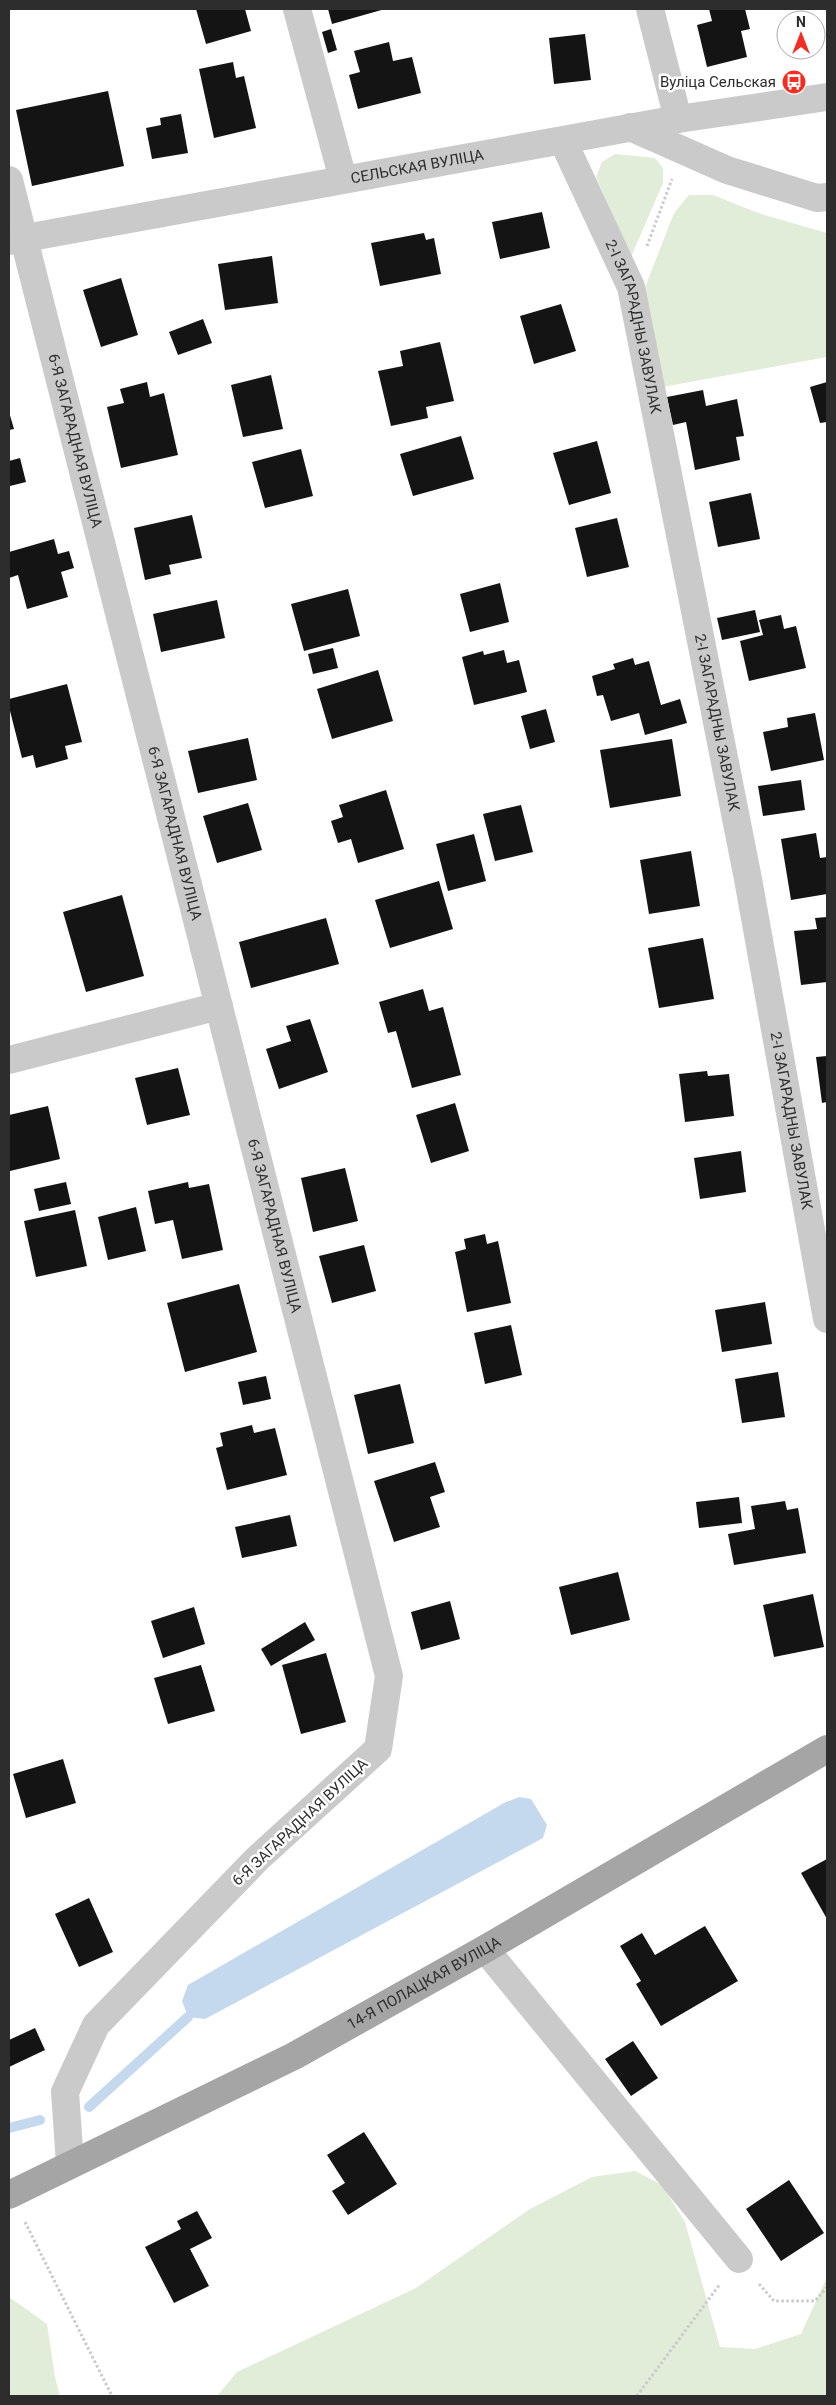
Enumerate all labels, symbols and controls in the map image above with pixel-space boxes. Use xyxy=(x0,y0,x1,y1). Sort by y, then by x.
north arrow xyxy=(776,10,826,60)
text: N xyxy=(796,14,806,30)
bus stop icon: Вуліца Сельская xyxy=(781,69,807,95)
place label: Вуліца Сельская xyxy=(660,73,776,91)
street label: СЕЛЬСКАЯ ВУЛІЦА xyxy=(349,146,485,187)
street label: 2-І ЗАГАРАДНЫ ЗАВУЛАК xyxy=(601,237,665,416)
street label: 6-Я ЗАГАРАДНАЯ ВУЛІЦА xyxy=(44,352,106,530)
street label: 2-І ЗАГАРАДНЫ ЗАВУЛАК xyxy=(691,632,743,813)
street label: 6-Я ЗАГАРАДНАЯ ВУЛІЦА xyxy=(144,744,206,922)
street label: 2-І ЗАГАРАДНЫ ЗАВУЛАК xyxy=(767,1030,816,1211)
street label: 6-Я ЗАГАРАДНАЯ ВУЛІЦА xyxy=(244,1137,305,1315)
street label: 6-Я ЗАГАРАДНАЯ ВУЛІЦА xyxy=(229,1754,372,1890)
street label: 14-Я ПОЛАЦКАЯ ВУЛІЦА xyxy=(344,1933,504,2033)

